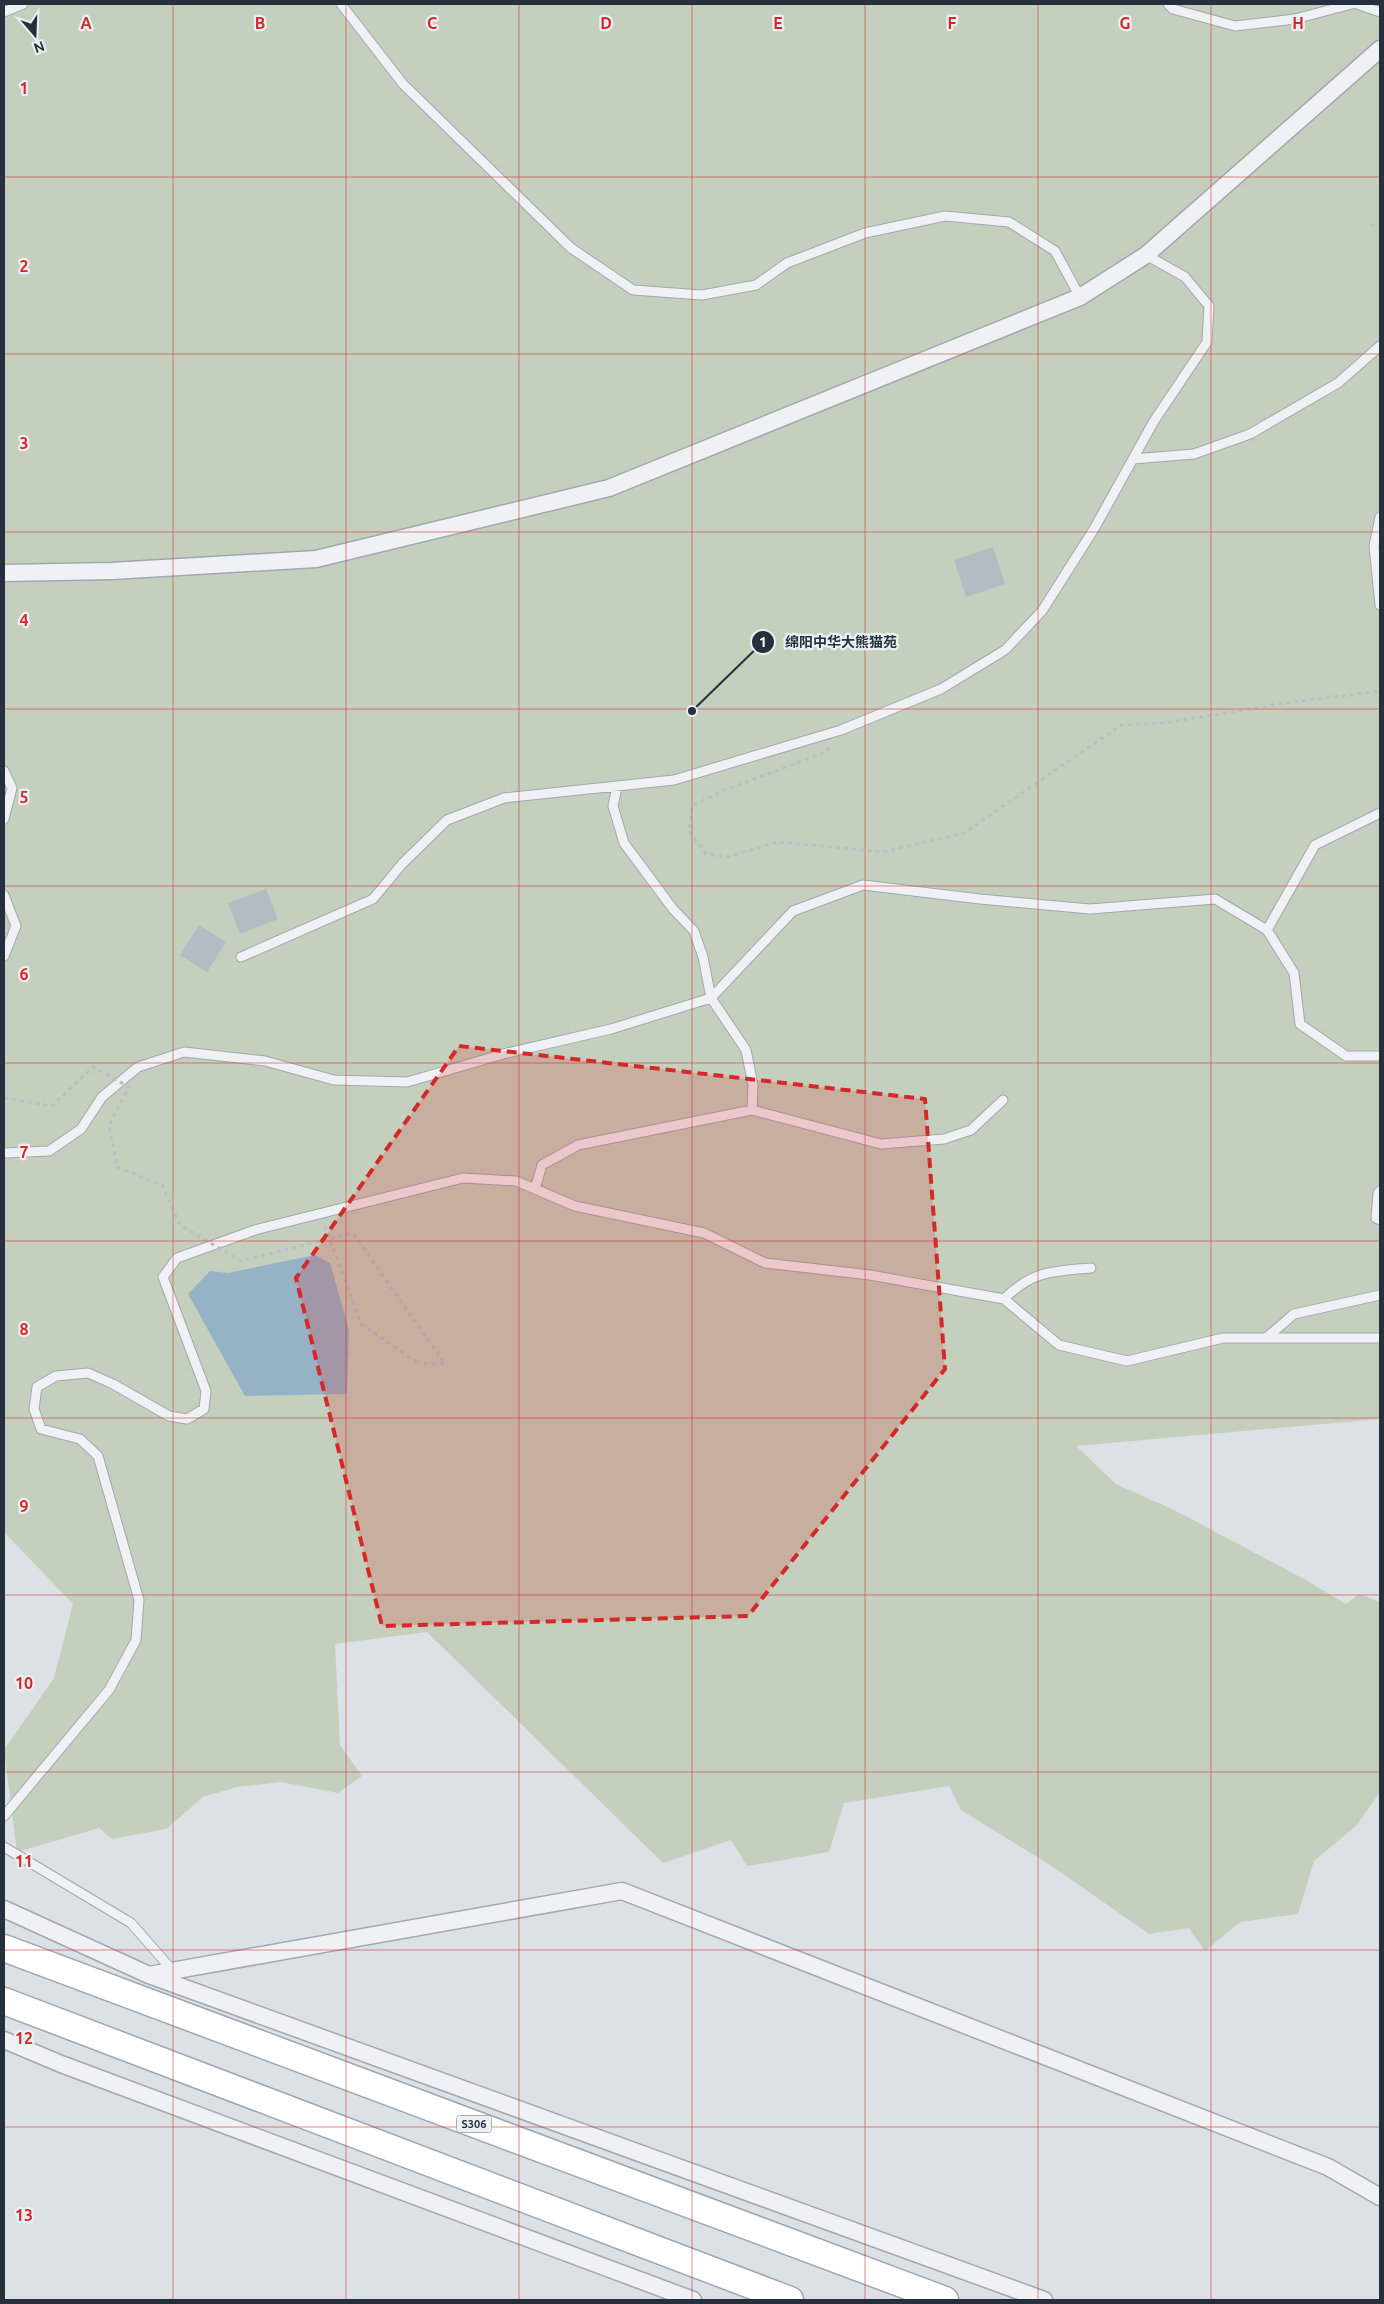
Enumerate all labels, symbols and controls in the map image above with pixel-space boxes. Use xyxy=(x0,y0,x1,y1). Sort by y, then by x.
north arrow xyxy=(10,10,60,60)
text: A xyxy=(80,14,92,32)
text: B xyxy=(255,14,265,32)
text: C xyxy=(427,14,437,32)
text: D xyxy=(600,14,612,32)
text: E xyxy=(773,14,783,32)
text: F xyxy=(948,14,957,32)
text: G xyxy=(1119,14,1131,32)
text: H xyxy=(1292,14,1304,32)
text: N xyxy=(32,38,47,57)
text: 1 xyxy=(19,79,29,97)
text: 2 xyxy=(19,257,29,275)
text: 3 xyxy=(19,434,29,452)
text: 4 xyxy=(19,611,29,629)
callout: 绵阳中华大熊猫苑 xyxy=(750,627,907,656)
text: 1 xyxy=(759,633,767,650)
text: 绵阳中华大熊猫苑 xyxy=(785,634,897,650)
text: 5 xyxy=(19,788,29,806)
text: 6 xyxy=(19,965,29,983)
text: 7 xyxy=(19,1143,29,1161)
text: 8 xyxy=(19,1320,29,1338)
text: 9 xyxy=(19,1497,29,1515)
text: 10 xyxy=(15,1674,33,1692)
text: 11 xyxy=(15,1852,33,1870)
text: 12 xyxy=(15,2029,33,2047)
road number: S306 xyxy=(456,2116,492,2132)
text: 13 xyxy=(15,2206,33,2224)

